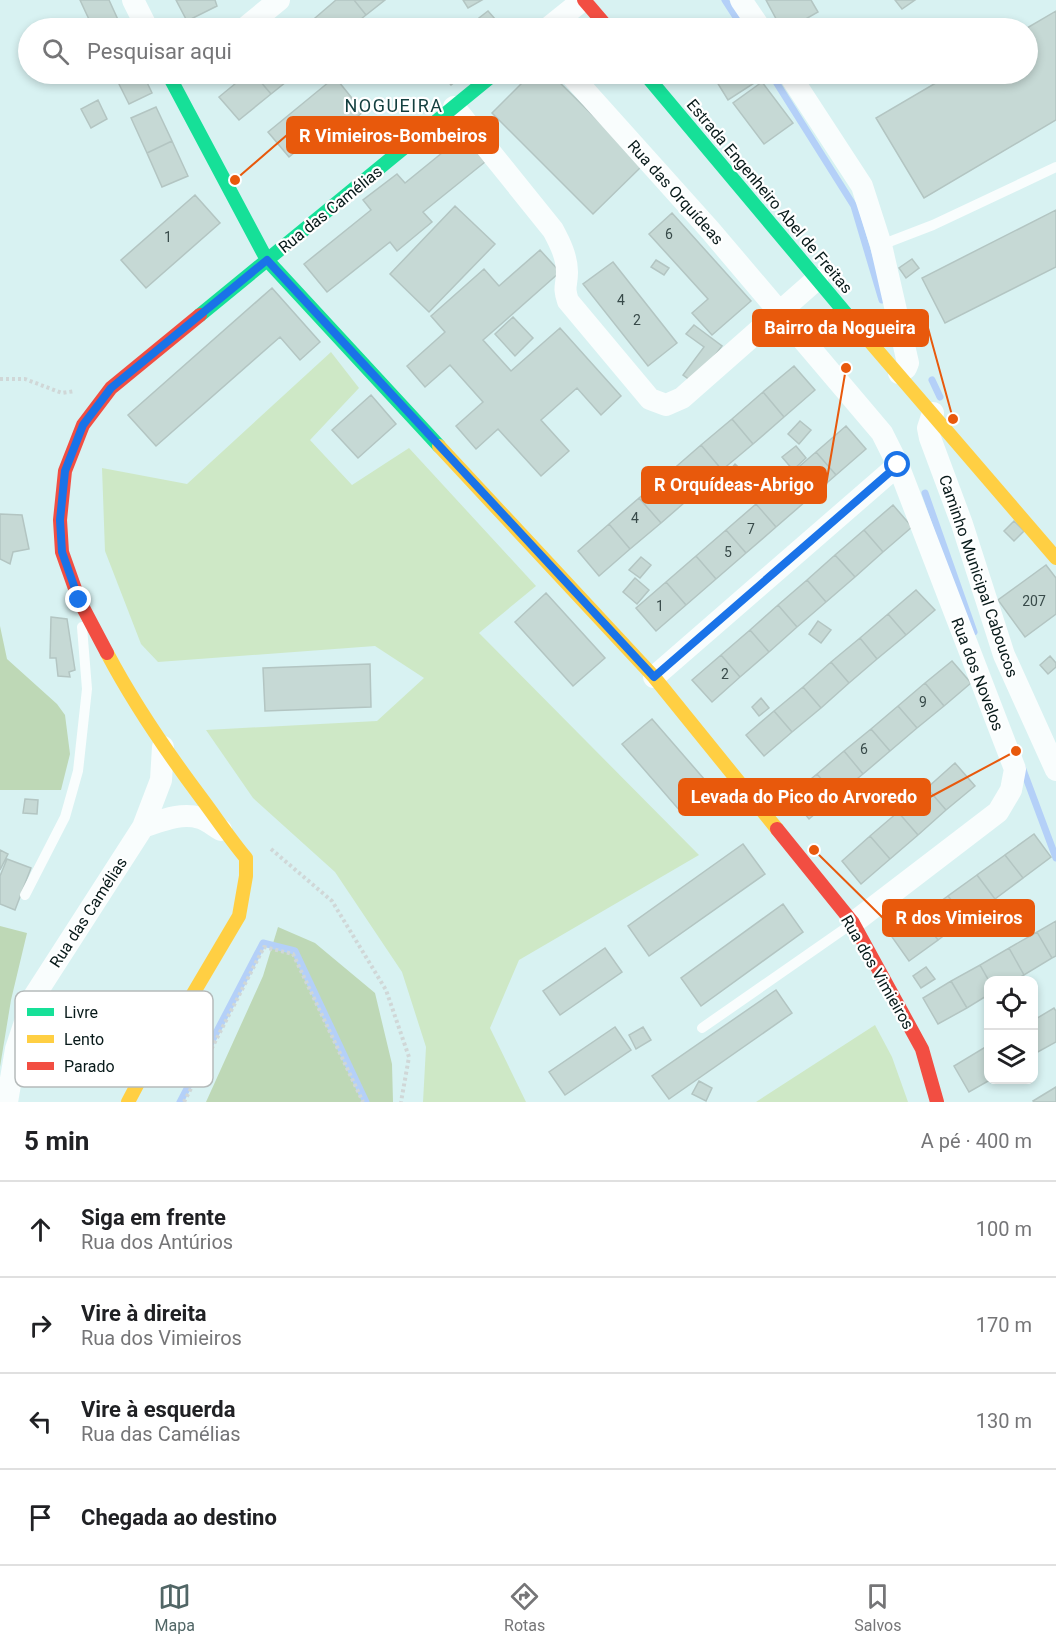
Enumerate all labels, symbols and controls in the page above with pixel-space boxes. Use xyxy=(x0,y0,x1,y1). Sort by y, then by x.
search box xyxy=(18,18,1038,84)
icon: search xyxy=(39,35,72,68)
text: Pesquisar aqui xyxy=(87,39,232,64)
district label: NOGUEIRA xyxy=(344,95,444,116)
street label: Estrada Engenheiro Abel de Freitas xyxy=(683,95,856,297)
callout: R Vimieiros-Bombeiros xyxy=(287,117,498,153)
text: R Vimieiros-Bombeiros xyxy=(299,125,487,146)
street label: Rua das Orquídeas xyxy=(624,136,727,248)
street label: Rua das Camélias xyxy=(275,162,386,257)
house number: 6 xyxy=(665,226,673,242)
house number: 1 xyxy=(164,229,172,245)
house number: 4 xyxy=(617,292,625,308)
callout: Bairro da Nogueira xyxy=(753,310,928,346)
house number: 2 xyxy=(633,312,641,328)
text: Bairro da Nogueira xyxy=(764,317,916,338)
route start xyxy=(884,451,910,477)
callout: R Orquídeas-Abrigo xyxy=(642,467,826,503)
street label: Caminho Municipal Caboucos xyxy=(935,472,1022,680)
text: R Orquídeas-Abrigo xyxy=(654,474,814,495)
house number: 4 xyxy=(631,510,639,526)
house number: 7 xyxy=(747,521,755,537)
house number: 5 xyxy=(724,544,732,560)
route end xyxy=(65,586,91,612)
house number: 207 xyxy=(1022,593,1046,609)
house number: 1 xyxy=(656,598,664,614)
street label: Rua dos Novelos xyxy=(947,615,1008,733)
house number: 2 xyxy=(721,666,729,682)
house number: 9 xyxy=(919,694,927,710)
house number: 6 xyxy=(860,741,868,757)
callout: Levada do Pico do Arvoredo xyxy=(679,779,930,815)
text: Levada do Pico do Arvoredo xyxy=(691,786,917,807)
street label: Rua das Camélias xyxy=(46,854,131,971)
callout: R dos Vimieiros xyxy=(883,900,1034,936)
text: R dos Vimieiros xyxy=(895,907,1023,928)
street label: Rua dos Vimieiros xyxy=(837,912,918,1033)
map controls xyxy=(984,976,1038,1084)
button: locate xyxy=(984,976,1038,1030)
legend xyxy=(15,991,213,1087)
text: Livre xyxy=(64,1003,98,1022)
text: Lento xyxy=(64,1030,104,1049)
button: layers xyxy=(984,1030,1038,1084)
text: Parado xyxy=(64,1057,115,1076)
text: 5 min xyxy=(24,1126,89,1156)
text: A pé · 400 m xyxy=(921,1129,1032,1153)
text: Siga em frente xyxy=(81,1205,226,1230)
icon: ahead xyxy=(24,1213,57,1246)
text: 100 m xyxy=(976,1217,1032,1241)
text: Rua dos Antúrios xyxy=(81,1230,233,1254)
text: Vire à direita xyxy=(81,1301,207,1326)
icon: right xyxy=(24,1309,57,1342)
text: 170 m xyxy=(976,1313,1032,1337)
text: Rua dos Vimieiros xyxy=(81,1326,242,1350)
text: Vire à esquerda xyxy=(81,1397,235,1422)
icon: left xyxy=(24,1405,57,1438)
text: 130 m xyxy=(976,1409,1032,1433)
text: Rua das Camélias xyxy=(81,1422,241,1446)
icon: arrive xyxy=(24,1501,57,1534)
text: Chegada ao destino xyxy=(81,1505,277,1530)
tab: Mapa xyxy=(155,1580,195,1635)
tab: Rotas xyxy=(504,1580,545,1635)
tab: Salvos xyxy=(854,1580,901,1635)

